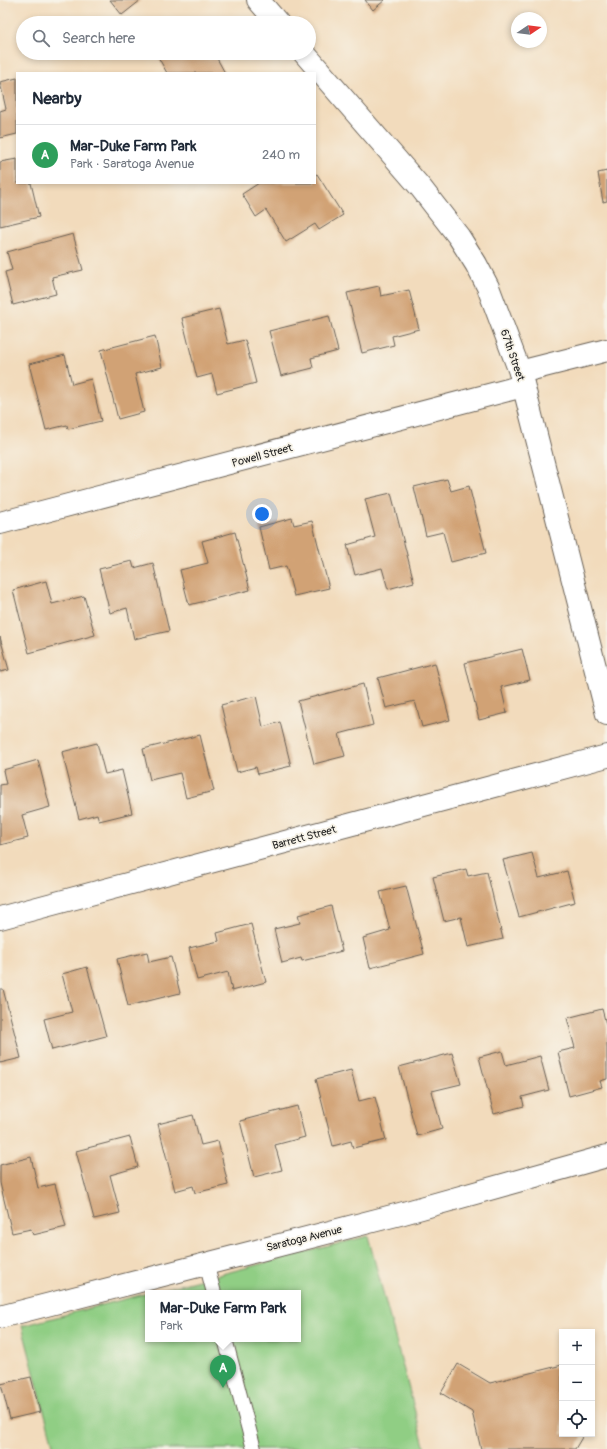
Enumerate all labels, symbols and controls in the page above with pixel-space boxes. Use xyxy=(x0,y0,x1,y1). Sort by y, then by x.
north arrow xyxy=(511,12,547,48)
search box xyxy=(16,16,316,60)
icon: search xyxy=(30,27,52,49)
text: Search here xyxy=(62,29,135,48)
text: Nearby xyxy=(32,88,81,109)
text: Mar-Duke Farm Park xyxy=(70,137,196,156)
text: A xyxy=(41,147,49,163)
text: 240 m xyxy=(262,147,300,163)
text: Park · Saratoga Avenue xyxy=(70,156,194,172)
street label: 67th Street xyxy=(498,328,528,383)
street label: Powell Street xyxy=(230,441,294,470)
your location xyxy=(252,504,272,524)
street label: Barrett Street xyxy=(271,823,338,852)
street label: Saratoga Avenue xyxy=(265,1223,344,1254)
popup xyxy=(145,1290,301,1342)
text: Mar-Duke Farm Park xyxy=(160,1299,286,1318)
text: Park xyxy=(160,1318,183,1334)
map controls xyxy=(559,1329,595,1437)
button: + xyxy=(559,1329,595,1365)
pin: A xyxy=(210,1355,236,1388)
button: − xyxy=(559,1365,595,1401)
button: locate xyxy=(559,1401,595,1437)

